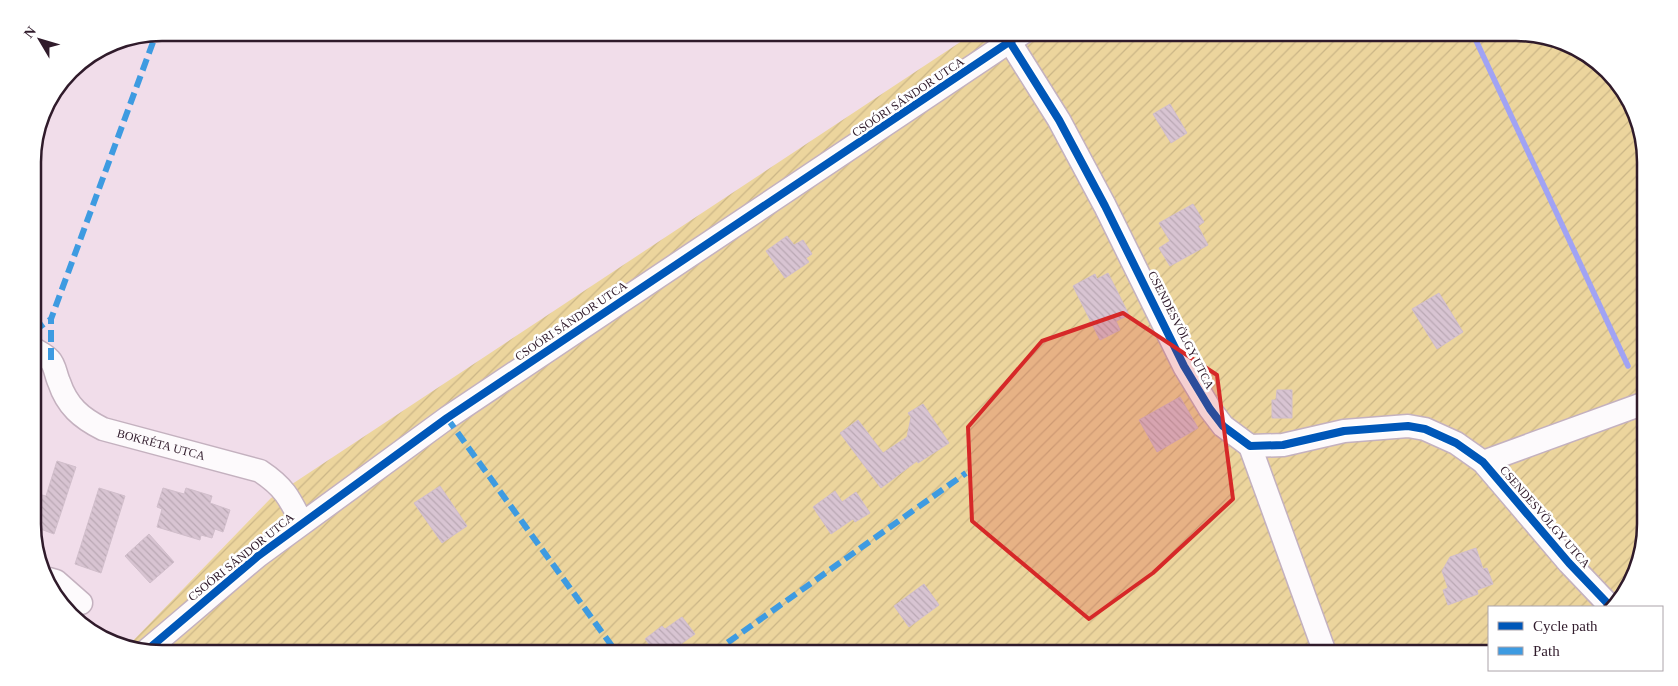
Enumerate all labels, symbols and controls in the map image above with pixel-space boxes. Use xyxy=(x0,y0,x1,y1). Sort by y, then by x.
north arrow xyxy=(15,15,65,65)
text: N xyxy=(21,24,39,41)
street label: CSOÓRI SÁNDOR UTCA xyxy=(849,54,967,140)
street label: CSENDESVÖLGY UTCA xyxy=(1145,269,1217,392)
street label: CSOÓRI SÁNDOR UTCA xyxy=(512,278,630,364)
street label: BOKRÉTA UTCA xyxy=(115,426,207,463)
street label: CSENDESVÖLGY UTCA xyxy=(1497,463,1593,571)
street label: CSOÓRI SÁNDOR UTCA xyxy=(185,510,297,604)
legend xyxy=(1488,606,1663,671)
text: Cycle path xyxy=(1533,618,1598,634)
text: Path xyxy=(1533,643,1560,659)

